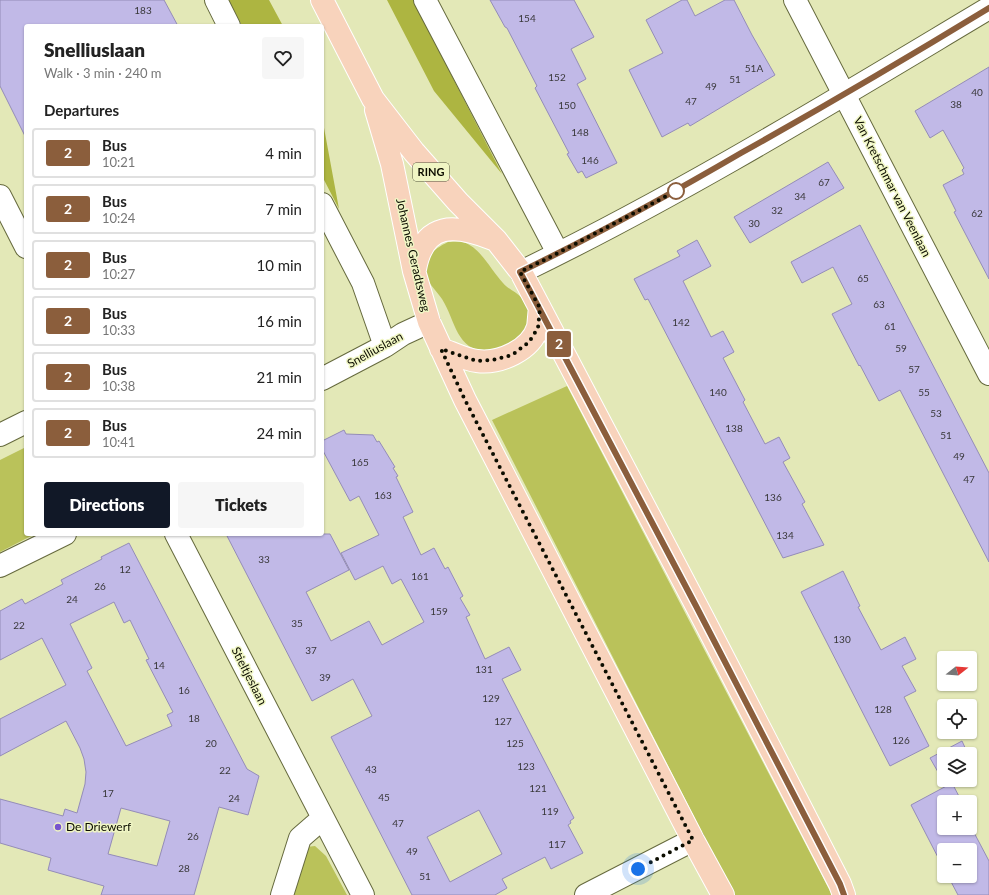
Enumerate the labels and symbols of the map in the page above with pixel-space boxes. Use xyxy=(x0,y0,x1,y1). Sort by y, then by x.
house number: 183 xyxy=(134,4,152,16)
house number: 154 xyxy=(518,12,536,24)
house number: 51A xyxy=(745,62,763,74)
house number: 152 xyxy=(548,71,566,83)
house number: 51 xyxy=(729,73,741,85)
house number: 49 xyxy=(705,80,717,92)
house number: 40 xyxy=(971,86,983,98)
house number: 47 xyxy=(685,95,697,107)
house number: 38 xyxy=(950,98,962,110)
house number: 150 xyxy=(558,99,576,111)
street label: Van Kretschmar van Veenlaan xyxy=(850,114,934,259)
house number: 148 xyxy=(571,126,589,138)
house number: 146 xyxy=(581,154,599,166)
road number: RING xyxy=(413,163,449,181)
house number: 67 xyxy=(818,176,830,188)
unlabelled marker xyxy=(667,182,685,200)
house number: 34 xyxy=(794,190,806,202)
street label: Johannes Geradtsweg xyxy=(393,197,434,313)
house number: 32 xyxy=(771,204,783,216)
house number: 62 xyxy=(971,207,983,219)
house number: 30 xyxy=(748,217,760,229)
house number: 65 xyxy=(857,272,869,284)
house number: 63 xyxy=(873,298,885,310)
house number: 142 xyxy=(672,316,690,328)
house number: 61 xyxy=(884,320,896,332)
street label: Snelliuslaan xyxy=(344,328,405,371)
line badge: 2 xyxy=(546,331,572,357)
house number: 59 xyxy=(895,342,907,354)
house number: 57 xyxy=(908,363,920,375)
house number: 140 xyxy=(709,386,727,398)
house number: 55 xyxy=(918,386,930,398)
house number: 53 xyxy=(930,407,942,419)
house number: 138 xyxy=(725,422,743,434)
house number: 51 xyxy=(940,429,952,441)
house number: 49 xyxy=(953,450,965,462)
house number: 165 xyxy=(351,456,369,468)
house number: 47 xyxy=(963,473,975,485)
house number: 163 xyxy=(374,489,392,501)
house number: 136 xyxy=(764,491,782,503)
house number: 134 xyxy=(776,529,794,541)
house number: 33 xyxy=(258,553,270,565)
house number: 12 xyxy=(119,563,131,575)
house number: 161 xyxy=(411,570,429,582)
house number: 26 xyxy=(94,580,106,592)
house number: 24 xyxy=(66,593,78,605)
house number: 159 xyxy=(430,605,448,617)
house number: 35 xyxy=(291,617,303,629)
house number: 22 xyxy=(13,619,25,631)
house number: 130 xyxy=(833,633,851,645)
street label: Stieltjeslaan xyxy=(228,644,270,707)
house number: 37 xyxy=(305,644,317,656)
north arrow xyxy=(937,651,977,691)
house number: 14 xyxy=(153,659,165,671)
house number: 131 xyxy=(475,663,493,675)
house number: 39 xyxy=(319,671,331,683)
house number: 16 xyxy=(178,684,190,696)
house number: 129 xyxy=(482,692,500,704)
house number: 128 xyxy=(874,703,892,715)
house number: 18 xyxy=(188,712,200,724)
house number: 127 xyxy=(494,715,512,727)
house number: 126 xyxy=(892,734,910,746)
house number: 20 xyxy=(205,737,217,749)
house number: 125 xyxy=(506,737,524,749)
house number: 123 xyxy=(517,760,535,772)
house number: 43 xyxy=(365,763,377,775)
house number: 22 xyxy=(219,764,231,776)
house number: 121 xyxy=(529,782,547,794)
house number: 17 xyxy=(102,787,114,799)
house number: 45 xyxy=(378,791,390,803)
house number: 24 xyxy=(228,792,240,804)
house number: 119 xyxy=(541,805,559,817)
house number: 47 xyxy=(392,817,404,829)
place label: De Driewerf xyxy=(66,819,132,834)
marker: De Driewerf xyxy=(53,822,63,832)
house number: 26 xyxy=(187,830,199,842)
house number: 117 xyxy=(548,838,566,850)
house number: 49 xyxy=(406,845,418,857)
your location xyxy=(628,859,648,879)
house number: 28 xyxy=(178,862,190,874)
house number: 51 xyxy=(419,870,431,882)

